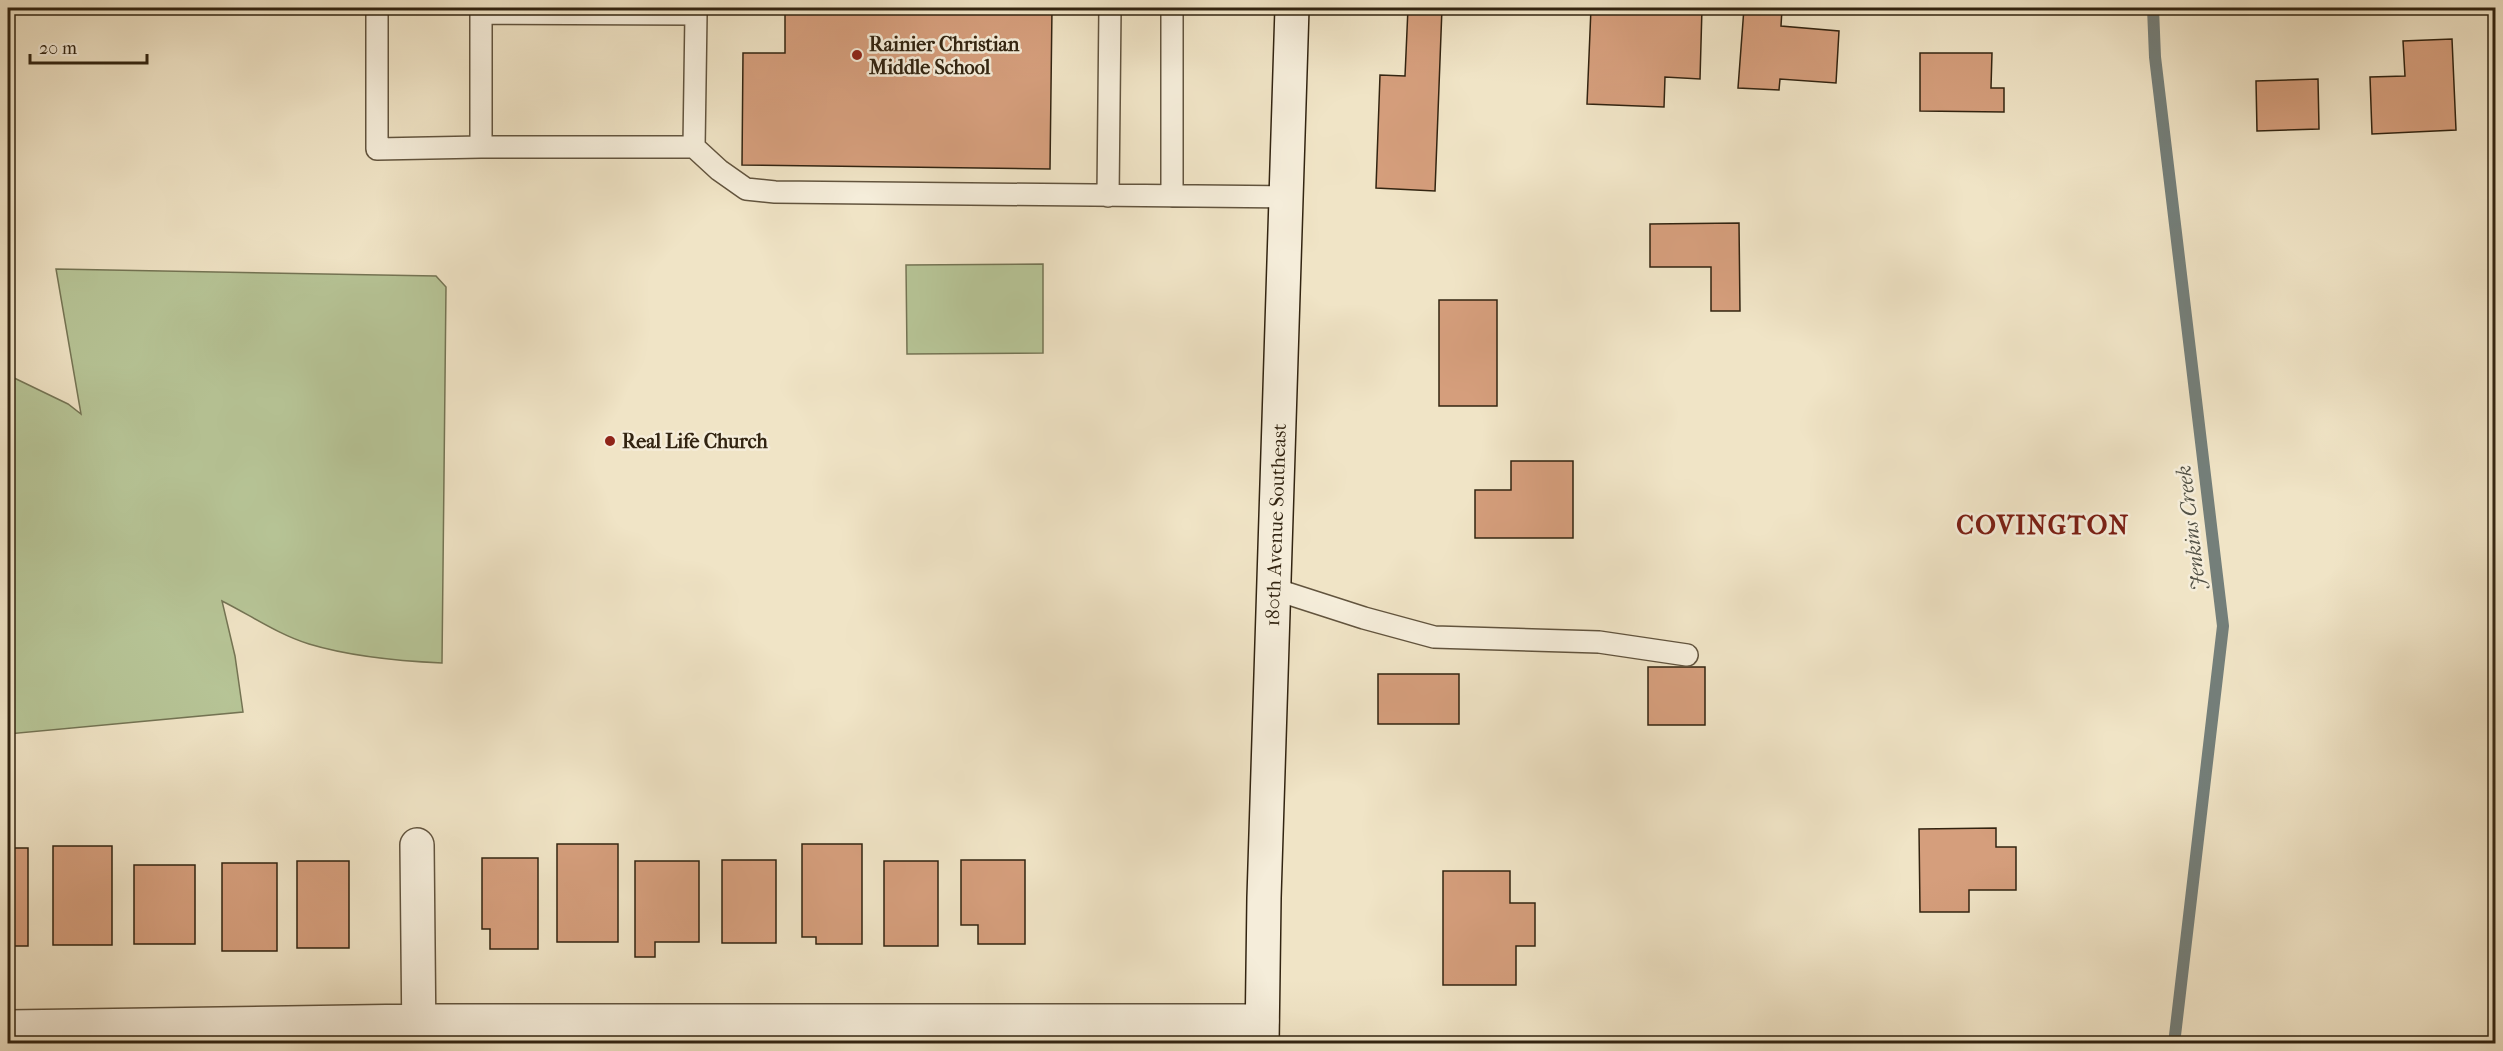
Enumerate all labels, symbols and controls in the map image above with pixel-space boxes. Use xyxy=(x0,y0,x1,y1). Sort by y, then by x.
scale bar xyxy=(30,27,147,65)
place label: Rainier Christian Middle School xyxy=(868,33,1020,79)
text: 20 m xyxy=(39,38,77,59)
marker: Rainier Christian Middle School xyxy=(850,48,864,62)
street label: 180th Avenue Southeast xyxy=(1261,423,1291,627)
place label: Real Life Church xyxy=(622,430,769,453)
marker: Real Life Church xyxy=(603,434,617,448)
water label: Jenkins Creek xyxy=(2171,464,2211,592)
district label: COVINGTON xyxy=(1956,510,2130,541)

